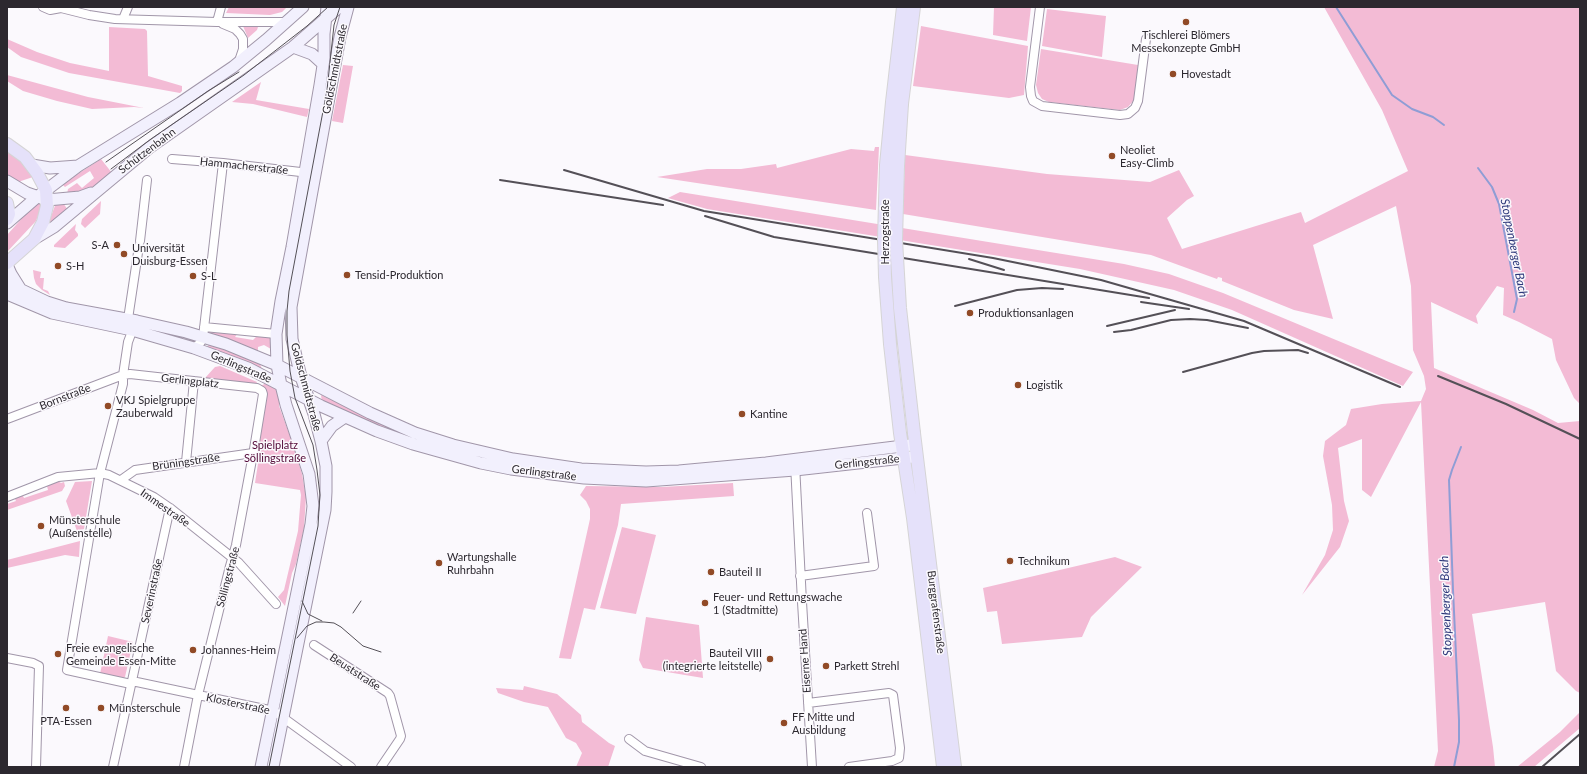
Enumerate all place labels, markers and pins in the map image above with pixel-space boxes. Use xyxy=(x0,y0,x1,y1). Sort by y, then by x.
marker: Tischlerei Blömers Messekonzepte GmbH xyxy=(1181,17,1191,27)
place label: Tischlerei Blömers Messekonzepte GmbH xyxy=(1131,28,1241,54)
place label: Hovestadt xyxy=(1181,67,1231,81)
marker: Hovestadt xyxy=(1168,69,1178,79)
place label: Neoliet Easy-Climb xyxy=(1120,143,1174,169)
marker: Neoliet Easy-Climb xyxy=(1107,151,1117,161)
place label: S-A xyxy=(91,238,109,252)
marker: S-A xyxy=(112,240,122,250)
place label: Universität Duisburg-Essen xyxy=(132,241,208,267)
marker: Universität Duisburg-Essen xyxy=(119,249,129,259)
place label: S-H xyxy=(66,259,84,273)
marker: S-H xyxy=(53,261,63,271)
place label: Tensid-Produktion xyxy=(355,268,443,282)
place label: S-L xyxy=(201,269,217,283)
marker: Tensid-Produktion xyxy=(342,270,352,280)
marker: S-L xyxy=(188,271,198,281)
place label: Produktionsanlagen xyxy=(978,306,1074,320)
marker: Produktionsanlagen xyxy=(965,308,975,318)
place label: Logistik xyxy=(1026,378,1063,392)
marker: Logistik xyxy=(1013,380,1023,390)
place label: VKJ Spielgruppe Zauberwald xyxy=(116,393,195,419)
marker: VKJ Spielgruppe Zauberwald xyxy=(103,401,113,411)
place label: Kantine xyxy=(750,407,788,421)
marker: Kantine xyxy=(737,409,747,419)
place label: Münsterschule (Außenstelle) xyxy=(49,513,121,539)
marker: Münsterschule (Außenstelle) xyxy=(36,521,46,531)
place label: Wartungshalle Ruhrbahn xyxy=(447,550,517,576)
place label: Technikum xyxy=(1018,554,1070,568)
marker: Technikum xyxy=(1005,556,1015,566)
marker: Wartungshalle Ruhrbahn xyxy=(434,558,444,568)
place label: Bauteil II xyxy=(719,565,762,579)
marker: Bauteil II xyxy=(706,567,716,577)
place label: Feuer- und Rettungswache 1 (Stadtmitte) xyxy=(713,590,842,616)
marker: Feuer- und Rettungswache 1 (Stadtmitte) xyxy=(700,598,710,608)
place label: Freie evangelische Gemeinde Essen-Mitte xyxy=(66,641,176,667)
place label: Johannes-Heim xyxy=(201,643,276,657)
marker: Johannes-Heim xyxy=(188,645,198,655)
place label: Bauteil VIII (integrierte leitstelle) xyxy=(663,646,762,672)
marker: Freie evangelische Gemeinde Essen-Mitte xyxy=(53,649,63,659)
marker: Bauteil VIII (integrierte leitstelle) xyxy=(765,654,775,664)
place label: Parkett Strehl xyxy=(834,659,899,673)
marker: Parkett Strehl xyxy=(821,661,831,671)
place label: Münsterschule xyxy=(109,701,181,715)
marker: PTA-Essen xyxy=(61,703,71,713)
marker: Münsterschule xyxy=(96,703,106,713)
place label: FF Mitte und Ausbildung xyxy=(792,710,855,736)
place label: PTA-Essen xyxy=(40,714,92,728)
marker: FF Mitte und Ausbildung xyxy=(779,718,789,728)

